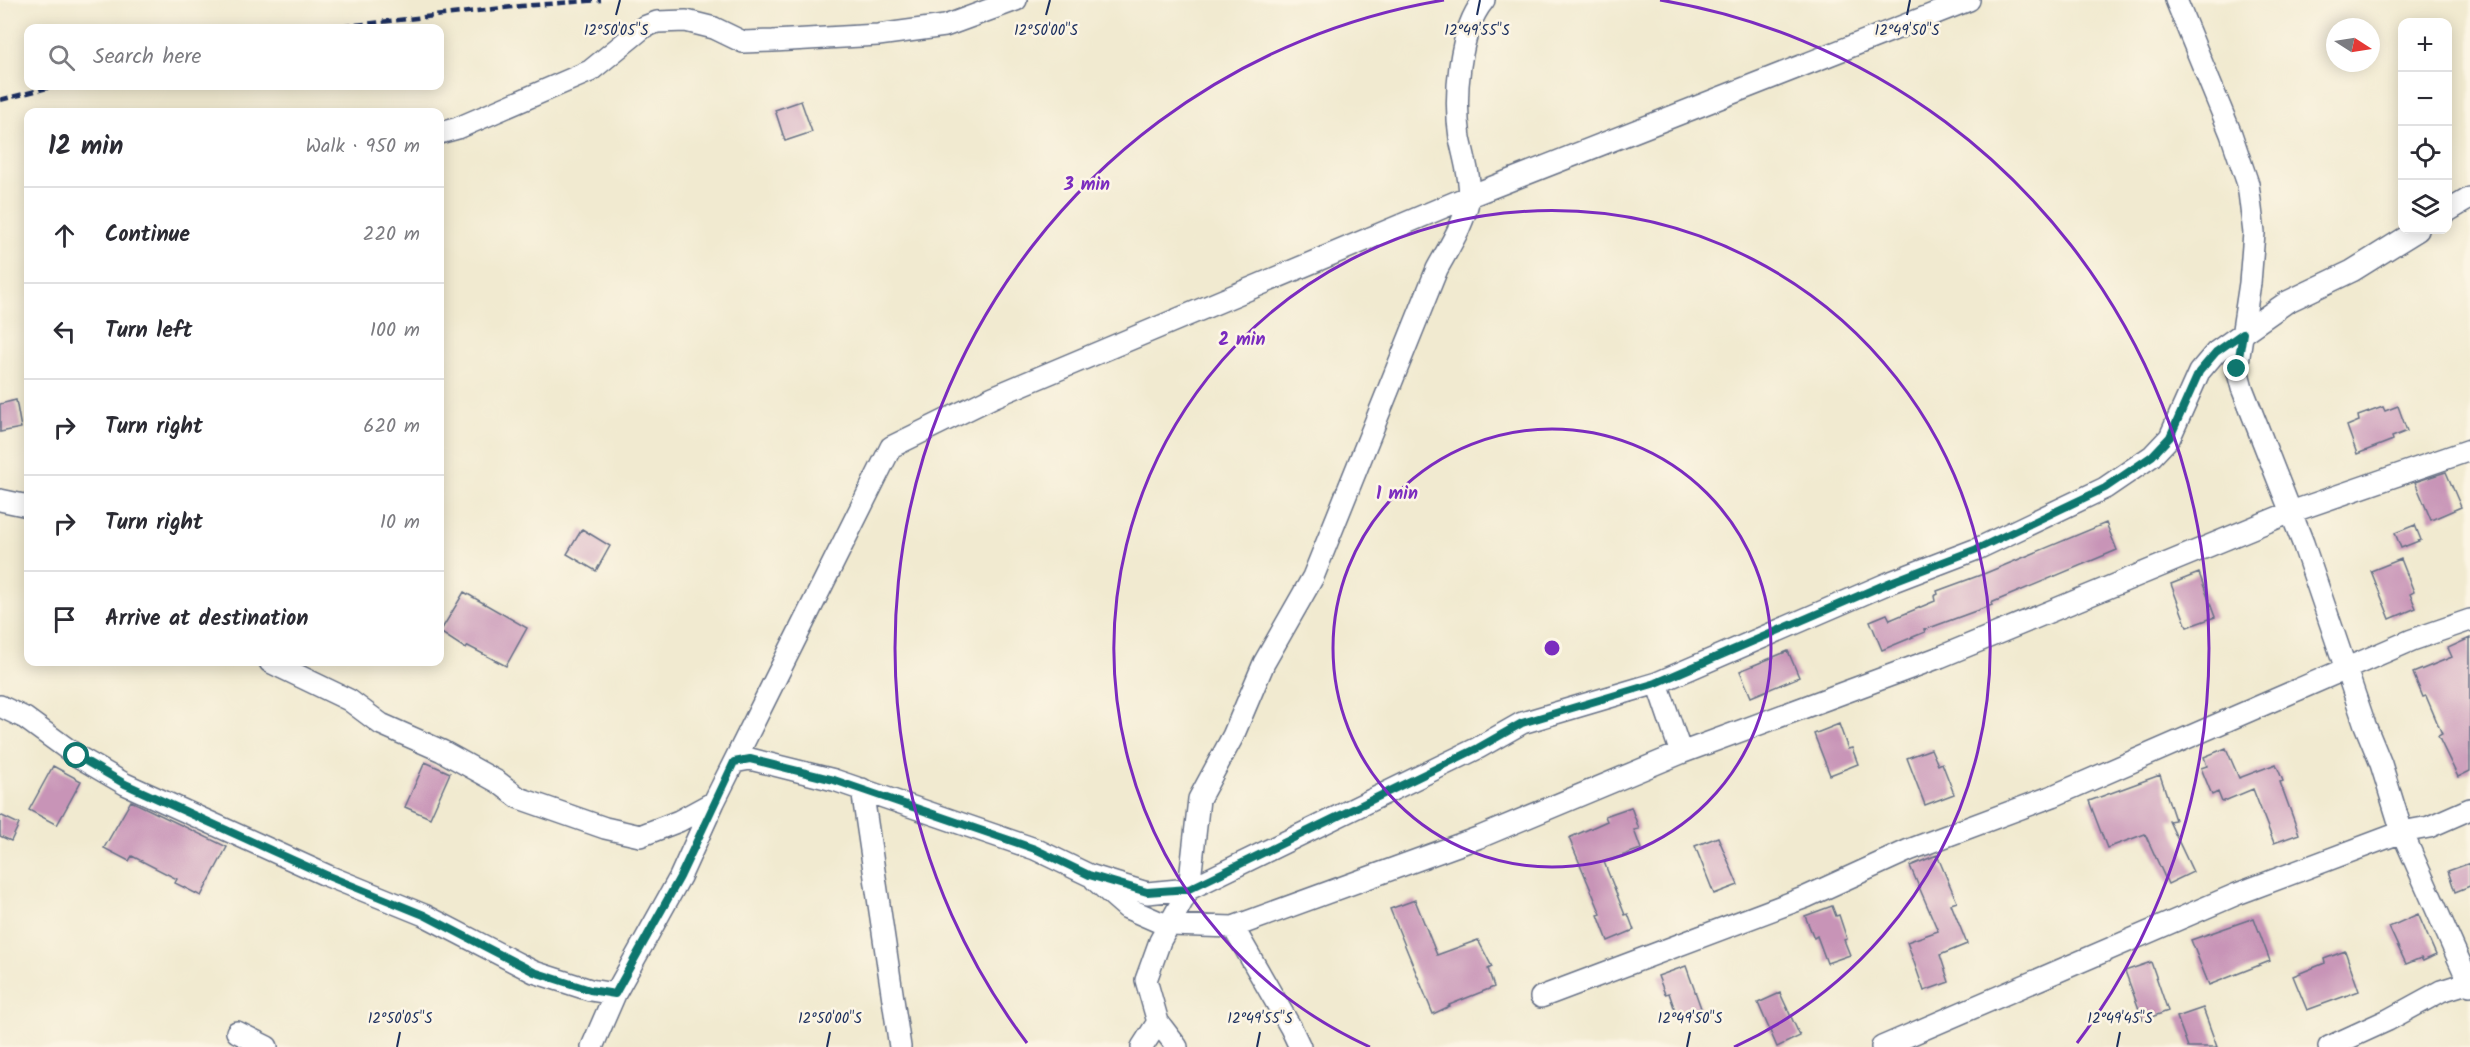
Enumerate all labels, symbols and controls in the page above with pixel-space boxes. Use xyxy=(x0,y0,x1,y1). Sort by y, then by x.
north arrow xyxy=(2326,18,2380,72)
map controls xyxy=(2398,18,2452,234)
button: + xyxy=(2398,18,2452,72)
text: 12°50'05"S xyxy=(584,19,648,43)
text: 12°50'00"S xyxy=(1014,19,1078,43)
text: 12°49'55"S xyxy=(1444,19,1510,43)
text: 12°49'50"S xyxy=(1875,19,1939,43)
search box xyxy=(24,24,444,90)
text: Search here xyxy=(93,40,201,75)
icon: search xyxy=(45,41,78,74)
button: − xyxy=(2398,72,2452,126)
text: 12 min xyxy=(48,126,123,168)
button: locate xyxy=(2398,126,2452,180)
text: Walk · 950 m xyxy=(305,131,420,163)
text: 3 min xyxy=(1063,171,1110,200)
button: layers xyxy=(2398,180,2452,234)
text: Continue xyxy=(105,218,190,253)
icon: ahead xyxy=(48,219,81,252)
text: 220 m xyxy=(363,219,420,251)
text: Turn left xyxy=(105,314,192,349)
icon: left xyxy=(48,315,81,348)
text: 100 m xyxy=(370,315,420,347)
text: 2 min xyxy=(1219,326,1265,355)
route end xyxy=(2223,355,2249,381)
text: Turn right xyxy=(105,410,203,445)
icon: right xyxy=(48,411,81,444)
text: 620 m xyxy=(363,411,420,443)
text: 1 min xyxy=(1376,480,1418,509)
text: Turn right xyxy=(105,506,203,541)
icon: right xyxy=(48,507,81,540)
text: 10 m xyxy=(380,507,420,539)
text: Arrive at destination xyxy=(105,602,308,637)
icon: arrive xyxy=(48,603,81,636)
centre of rings xyxy=(1542,638,1562,658)
route start xyxy=(63,742,89,768)
text: 12°50'05"S xyxy=(368,1007,432,1031)
text: 12°50'00"S xyxy=(798,1007,862,1031)
text: 12°49'55"S xyxy=(1227,1007,1293,1031)
text: 12°49'50"S xyxy=(1658,1007,1722,1031)
text: 12°49'45"S xyxy=(2087,1007,2153,1031)

